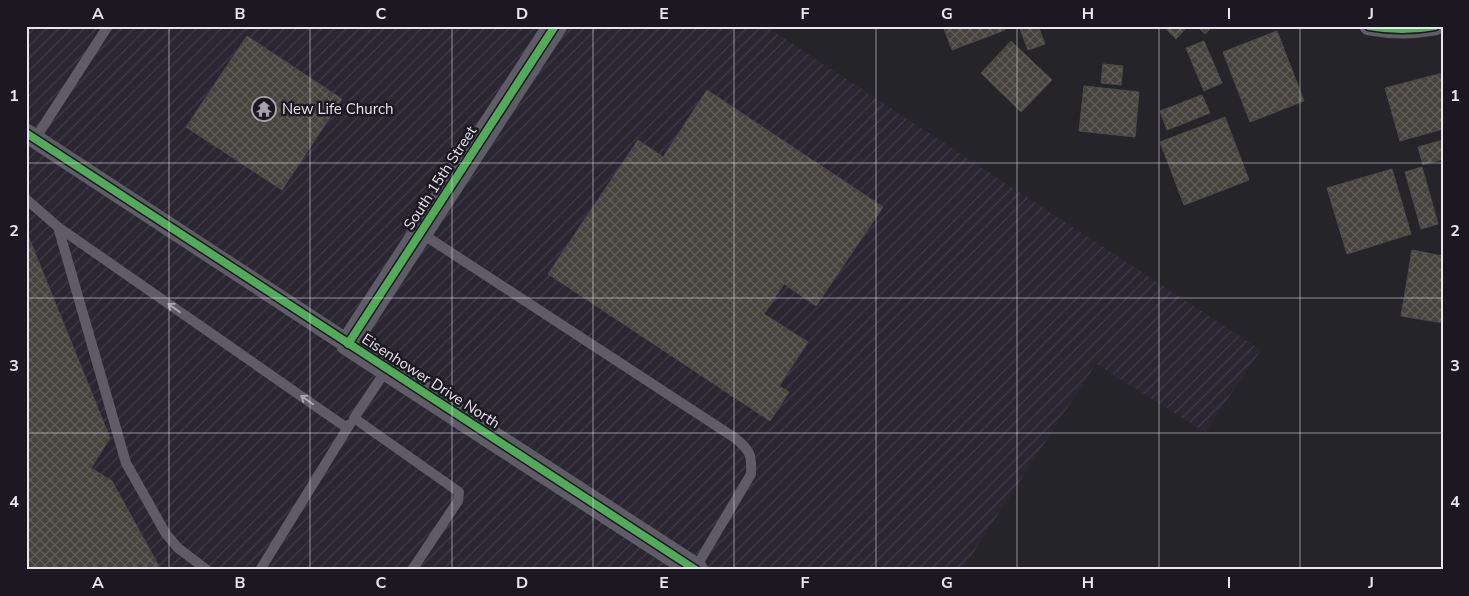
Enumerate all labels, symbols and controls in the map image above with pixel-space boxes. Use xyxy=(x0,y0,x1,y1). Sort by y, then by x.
text: A xyxy=(92,3,104,25)
text: B xyxy=(234,3,246,25)
text: C xyxy=(376,3,387,25)
text: D xyxy=(516,3,528,25)
text: E xyxy=(659,3,669,25)
text: F xyxy=(801,3,810,25)
text: G xyxy=(941,3,953,25)
text: H xyxy=(1082,3,1094,25)
text: I xyxy=(1227,3,1231,25)
text: J xyxy=(1367,3,1374,25)
text: 1 xyxy=(9,85,19,107)
text: 1 xyxy=(1450,85,1460,107)
temple icon: New Life Church xyxy=(251,96,277,122)
place label: New Life Church xyxy=(282,99,393,119)
street label: South 15th Street xyxy=(399,122,482,234)
text: 2 xyxy=(9,220,19,242)
text: 2 xyxy=(1450,220,1460,242)
one-way arrow xyxy=(167,303,181,313)
street label: Eisenhower Drive North xyxy=(358,329,504,433)
text: 3 xyxy=(9,355,19,377)
text: 3 xyxy=(1450,355,1460,377)
one-way arrow xyxy=(301,395,315,405)
text: 4 xyxy=(9,491,19,513)
text: 4 xyxy=(1450,491,1460,513)
text: A xyxy=(92,572,104,594)
text: B xyxy=(234,572,246,594)
text: C xyxy=(376,572,387,594)
text: D xyxy=(516,572,528,594)
text: E xyxy=(659,572,669,594)
text: F xyxy=(801,572,810,594)
text: G xyxy=(941,572,953,594)
text: H xyxy=(1082,572,1094,594)
text: I xyxy=(1227,572,1231,594)
text: J xyxy=(1367,572,1374,594)

